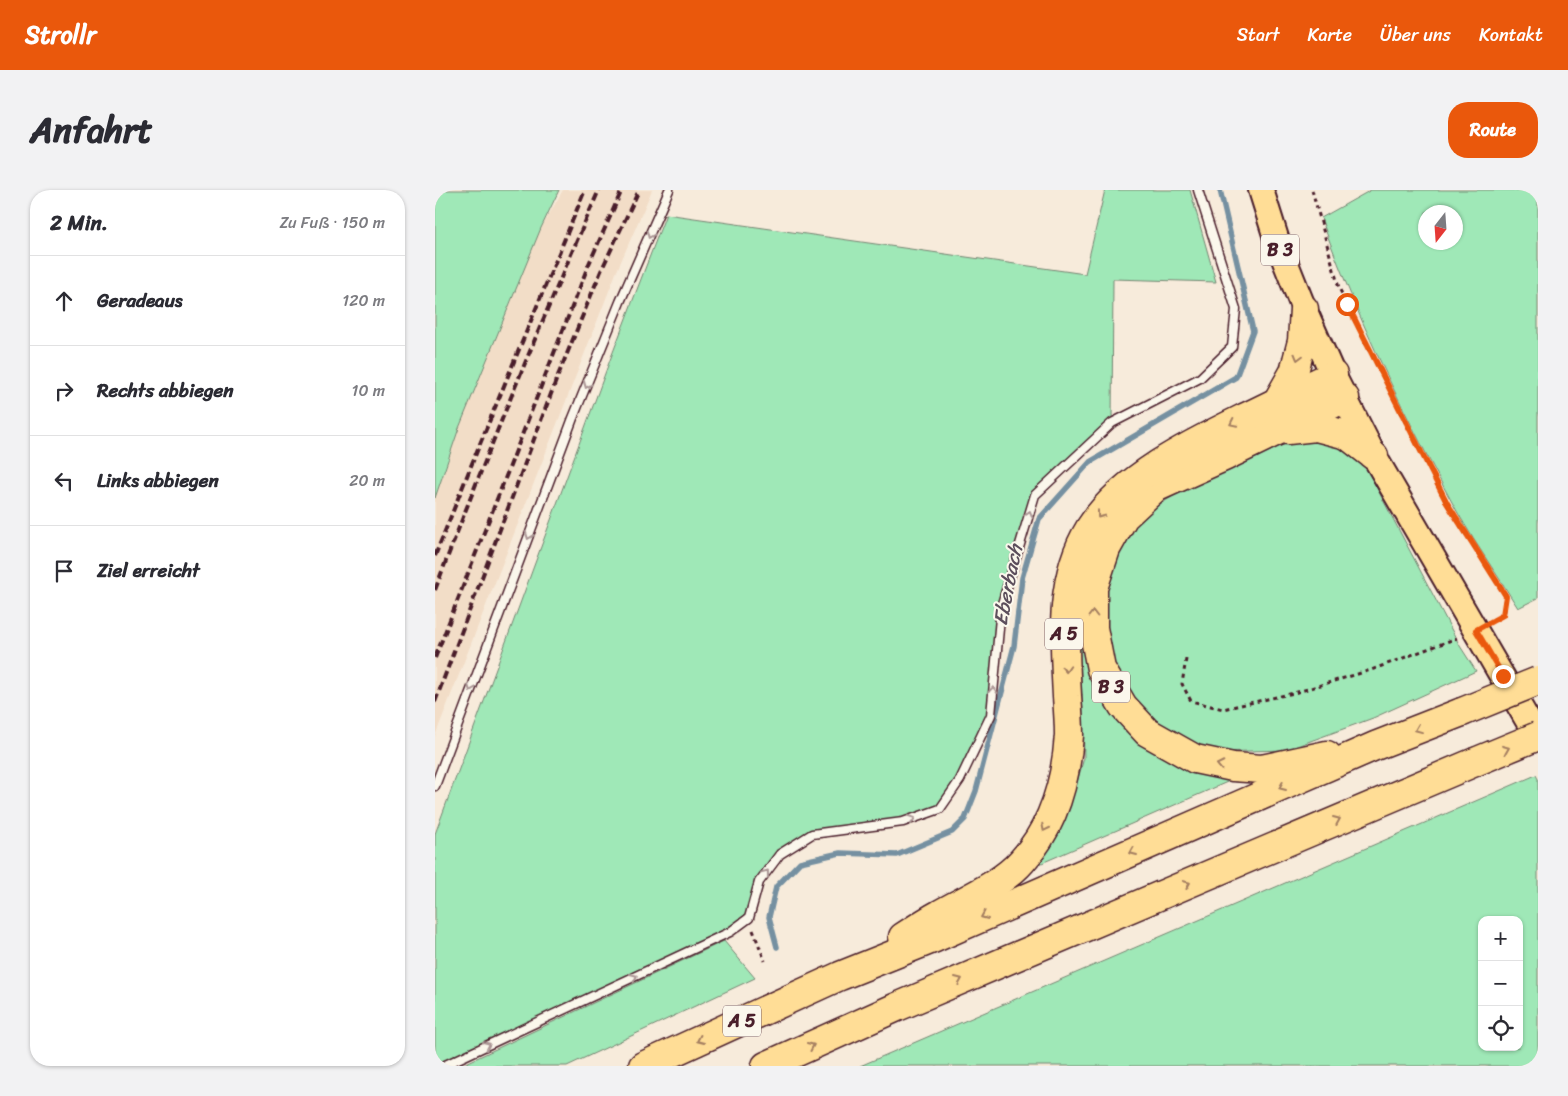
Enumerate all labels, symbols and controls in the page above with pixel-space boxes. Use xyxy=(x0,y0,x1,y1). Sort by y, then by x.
text: Strollr xyxy=(25,14,96,56)
text: Start xyxy=(1237,19,1280,51)
text: Karte xyxy=(1308,19,1352,51)
text: Über uns xyxy=(1380,19,1451,51)
text: Kontakt xyxy=(1479,19,1543,51)
text: Anfahrt xyxy=(30,99,153,161)
button: Route xyxy=(1448,102,1538,158)
text: 2 Min. xyxy=(50,204,108,242)
north arrow xyxy=(1418,205,1463,250)
text: Zu Fuß · 150 m xyxy=(279,208,385,237)
one-way arrow xyxy=(645,230,656,239)
road number: B 3 xyxy=(1261,234,1299,266)
text: Geradeaus xyxy=(97,284,183,317)
text: 120 m xyxy=(342,286,385,315)
icon: ahead xyxy=(50,287,78,315)
route start xyxy=(1336,293,1359,316)
one-way arrow xyxy=(1293,353,1303,361)
text: Rechts abbiegen xyxy=(97,374,234,407)
text: 10 m xyxy=(352,376,385,405)
icon: right xyxy=(50,377,78,405)
one-way arrow xyxy=(582,380,592,388)
one-way arrow xyxy=(1229,417,1238,428)
text: Links abbiegen xyxy=(97,464,219,497)
text: 20 m xyxy=(349,466,385,495)
icon: left xyxy=(50,467,78,495)
one-way arrow xyxy=(1098,509,1106,518)
one-way arrow xyxy=(1023,511,1033,519)
one-way arrow xyxy=(524,532,534,540)
water label: Eberbach xyxy=(983,539,1033,628)
text: Ziel erreicht xyxy=(97,554,200,587)
icon: arrive xyxy=(50,557,78,585)
one-way arrow xyxy=(1088,610,1098,618)
road number: A 5 xyxy=(1045,618,1083,649)
route end xyxy=(1492,665,1515,688)
one-way arrow xyxy=(1060,666,1071,674)
road number: B 3 xyxy=(1092,672,1130,702)
one-way arrow xyxy=(467,684,477,692)
one-way arrow xyxy=(987,686,998,694)
one-way arrow xyxy=(1415,723,1423,733)
one-way arrow xyxy=(1501,745,1510,755)
one-way arrow xyxy=(1216,760,1225,771)
one-way arrow xyxy=(1278,780,1287,791)
one-way arrow xyxy=(907,815,915,825)
one-way arrow xyxy=(1332,816,1341,827)
one-way arrow xyxy=(1041,823,1051,832)
one-way arrow xyxy=(1129,845,1138,856)
one-way arrow xyxy=(760,869,769,879)
one-way arrow xyxy=(1182,879,1191,890)
one-way arrow xyxy=(980,910,989,921)
map controls xyxy=(1478,916,1523,1051)
button: + xyxy=(1478,916,1523,961)
button: − xyxy=(1478,961,1523,1006)
one-way arrow xyxy=(629,973,638,983)
one-way arrow xyxy=(954,976,963,987)
road number: A 5 xyxy=(723,1006,761,1036)
button: locate xyxy=(1478,1006,1523,1051)
one-way arrow xyxy=(696,1034,705,1045)
one-way arrow xyxy=(482,1041,491,1052)
one-way arrow xyxy=(806,1041,815,1052)

